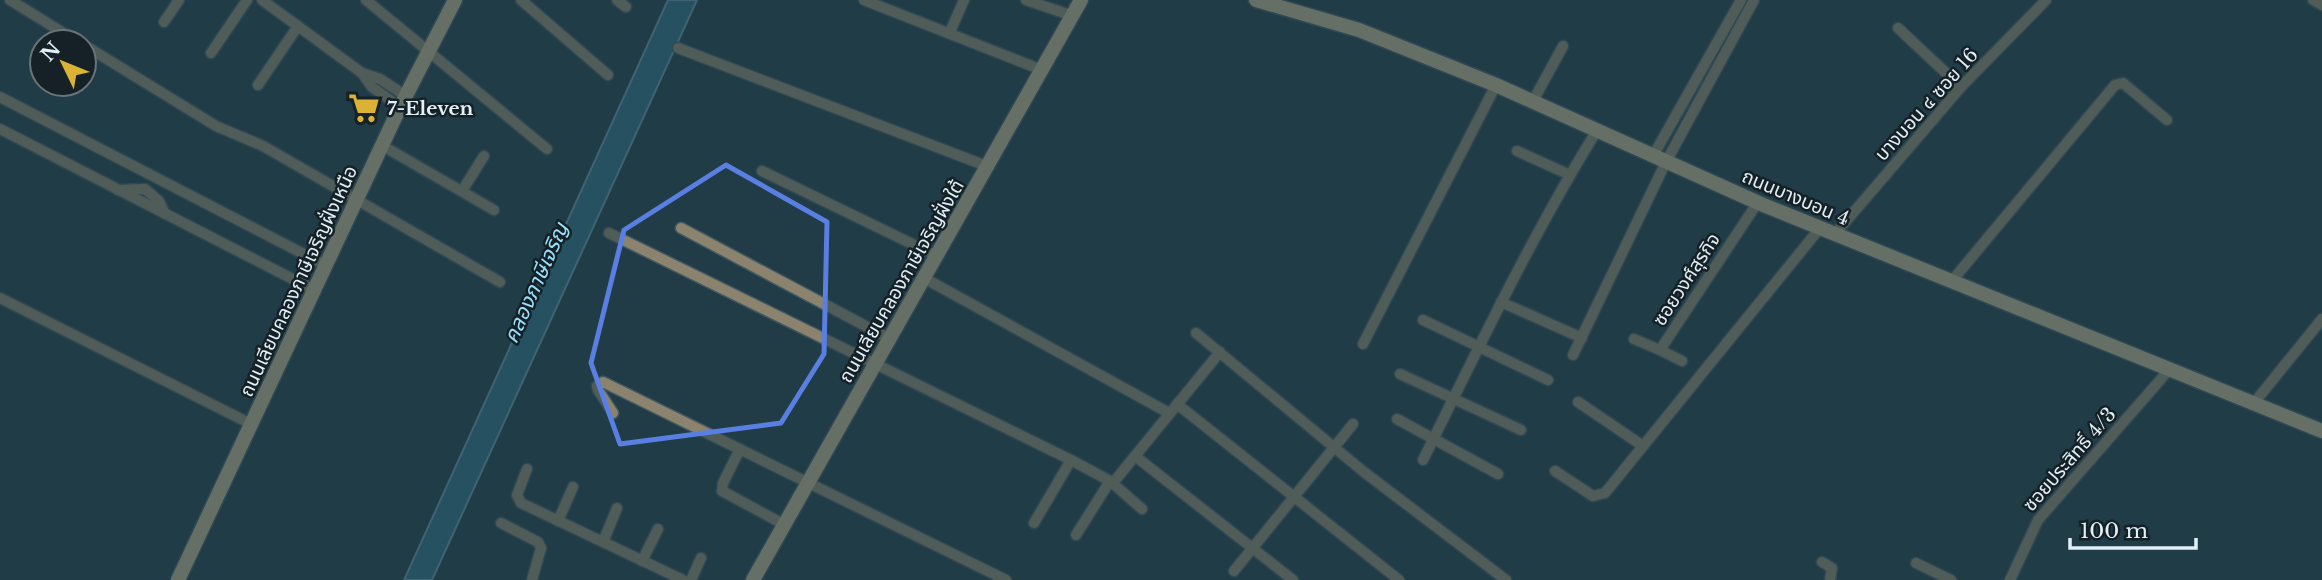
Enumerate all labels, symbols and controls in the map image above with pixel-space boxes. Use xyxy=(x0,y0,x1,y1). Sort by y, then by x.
north arrow xyxy=(28,28,98,98)
text: N xyxy=(36,37,66,66)
street label: บางบอน ๔ ซอย 16 xyxy=(1870,43,1983,165)
supermarket icon: 7-Eleven xyxy=(347,91,381,125)
place label: 7-Eleven xyxy=(387,97,474,120)
street label: ถนนเลียบคลองภาษีเจริญฝั่งเหนือ xyxy=(234,161,362,400)
street label: ถนนบางบอน 4 xyxy=(1739,164,1853,230)
street label: ถนนเลียบคลองภาษีเจริญฝั่งใต้ xyxy=(833,175,969,387)
water label: คลองภาษีเจริญ xyxy=(498,217,575,347)
street label: ซอยวงศ์สุรกิจ xyxy=(1648,229,1725,330)
street label: ซอยประสิทธิ์ 4/3 xyxy=(2018,403,2121,516)
scale bar xyxy=(2070,506,2196,550)
text: 100 m xyxy=(2080,518,2148,544)

